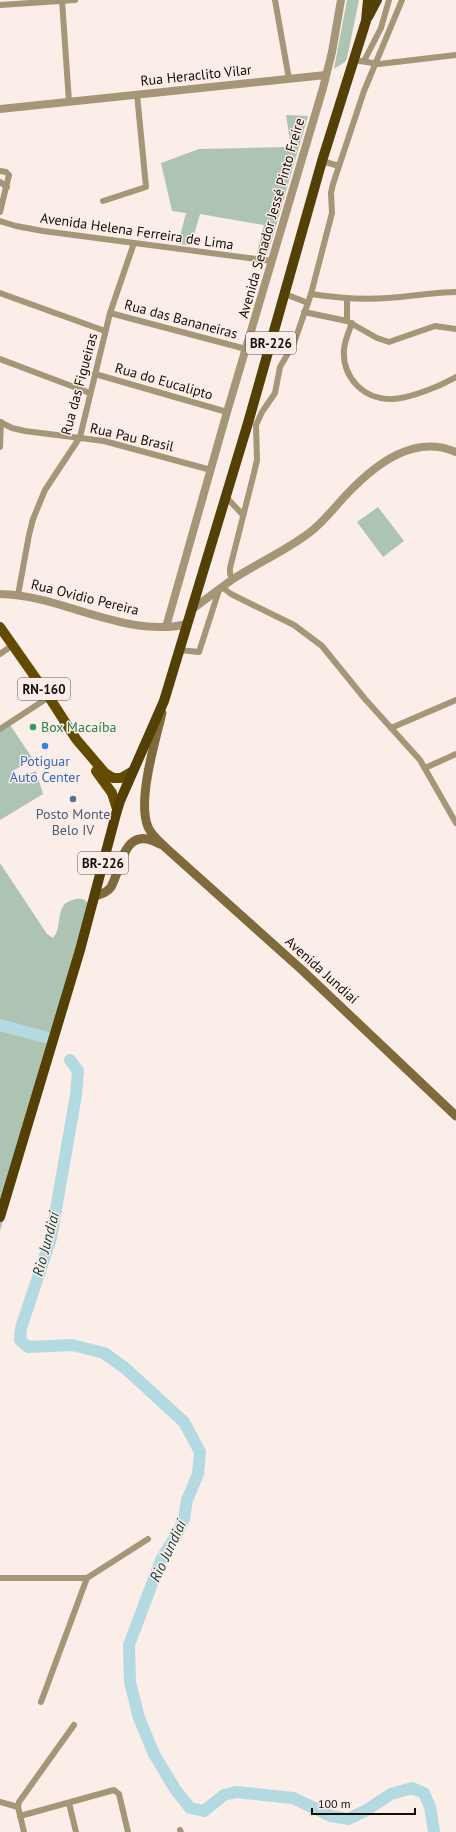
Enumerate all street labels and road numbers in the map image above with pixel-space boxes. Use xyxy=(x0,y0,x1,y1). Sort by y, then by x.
street label: Rua Heraclito Vilar xyxy=(140,60,253,90)
street label: Avenida Senador Jessé Pinto Freire xyxy=(234,116,308,320)
street label: Avenida Helena Ferreira de Lima xyxy=(39,209,235,253)
street label: Rua das Bananeiras xyxy=(122,295,240,343)
street label: Rua das Figueiras xyxy=(57,331,101,437)
road number: BR-226 xyxy=(246,332,296,354)
street label: Rua do Eucalipto xyxy=(113,358,215,404)
street label: Rua Pau Brasil xyxy=(88,419,176,455)
street label: Rua Ovidio Pereira xyxy=(29,575,141,619)
road number: RN-160 xyxy=(18,678,70,700)
road number: BR-226 xyxy=(78,852,128,874)
street label: Avenida Jundiaí xyxy=(282,932,362,1008)

